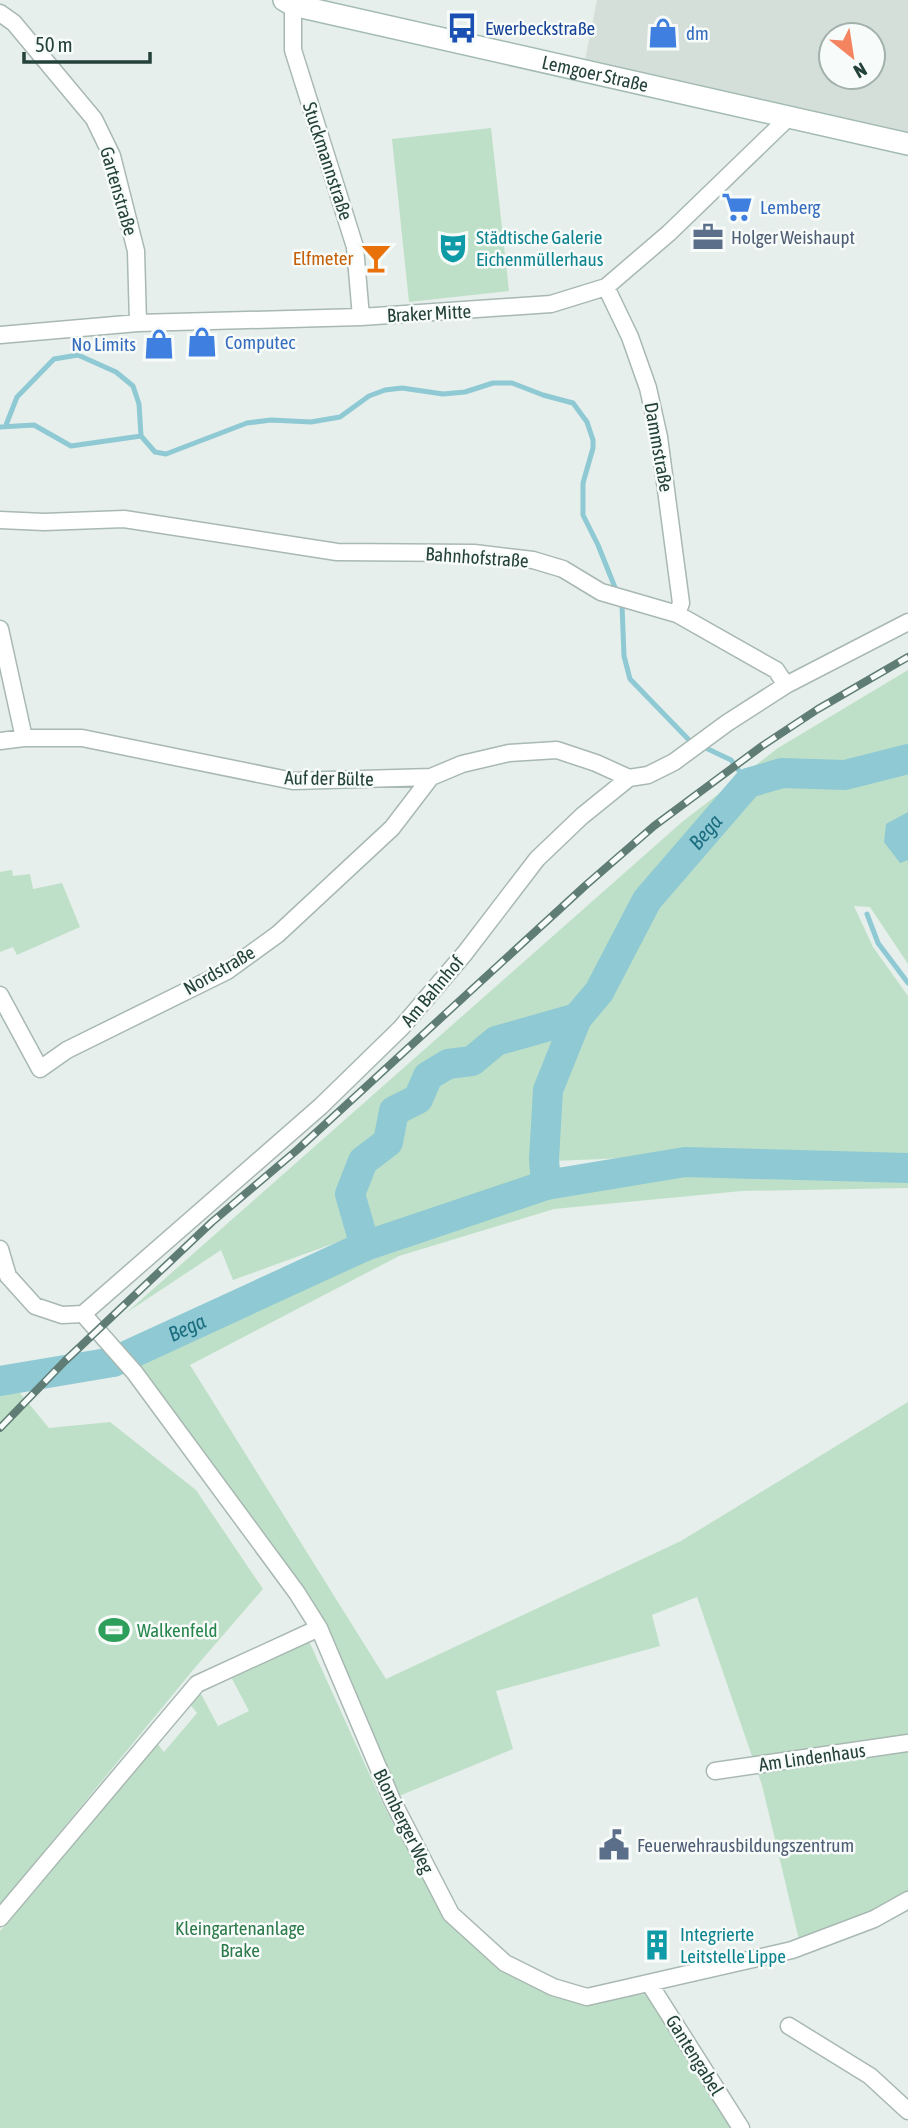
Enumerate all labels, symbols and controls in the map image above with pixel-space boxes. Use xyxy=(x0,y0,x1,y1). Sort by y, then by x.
bus stop icon: Ewerbeckstraße xyxy=(445,11,479,45)
shop icon: dm xyxy=(646,16,680,50)
place label: Ewerbeckstraße xyxy=(485,17,595,39)
scale bar xyxy=(24,21,150,65)
north arrow xyxy=(817,21,887,91)
place label: dm xyxy=(686,22,709,44)
text: 50 m xyxy=(35,32,73,56)
street label: Lemgoer Straße xyxy=(540,51,650,96)
text: N xyxy=(850,58,871,83)
street label: Stuckmannstraße xyxy=(299,99,357,223)
street label: Gartenstraße xyxy=(96,144,142,238)
supermarket icon: Lemberg xyxy=(720,190,754,224)
place label: Lemberg xyxy=(760,196,821,218)
office icon: Holger Weishaupt xyxy=(691,220,725,254)
place label: Städtische Galerie Eichenmüllerhaus xyxy=(476,226,604,270)
place label: Holger Weishaupt xyxy=(731,226,855,248)
theatre icon: Städtische Galerie Eichenmüllerhaus xyxy=(436,231,470,265)
bar icon: Elfmeter xyxy=(359,241,393,275)
place label: Elfmeter xyxy=(293,247,353,269)
street label: Braker Mitte xyxy=(386,300,472,326)
shop icon: Computec xyxy=(185,325,219,359)
shop icon: No Limits xyxy=(142,327,176,361)
place label: Computec xyxy=(225,331,296,353)
place label: No Limits xyxy=(71,333,136,355)
street label: Dammstraße xyxy=(640,400,678,494)
street label: Bahnhofstraße xyxy=(425,542,529,572)
street label: Auf der Bülte xyxy=(284,766,374,790)
water label: Bega xyxy=(683,809,727,854)
street label: Nordstraße xyxy=(179,941,259,999)
street label: Am Bahnhof xyxy=(396,951,468,1031)
water label: Bega xyxy=(164,1308,209,1346)
sports icon: Walkenfeld xyxy=(97,1613,131,1647)
place label: Walkenfeld xyxy=(137,1619,218,1641)
street label: Am Lindenhaus xyxy=(757,1739,867,1775)
street label: Blomberger Weg xyxy=(369,1765,439,1878)
public building icon: Feuerwehrausbildungszentrum xyxy=(597,1828,631,1862)
place label: Feuerwehrausbildungszentrum xyxy=(637,1834,854,1856)
park label: Kleingartenanlage Brake xyxy=(175,1917,305,1961)
place label: Integrierte Leitstelle Lippe xyxy=(680,1923,786,1967)
building icon: Integrierte Leitstelle Lippe xyxy=(640,1928,674,1962)
street label: Gantengabel xyxy=(662,2011,728,2099)

